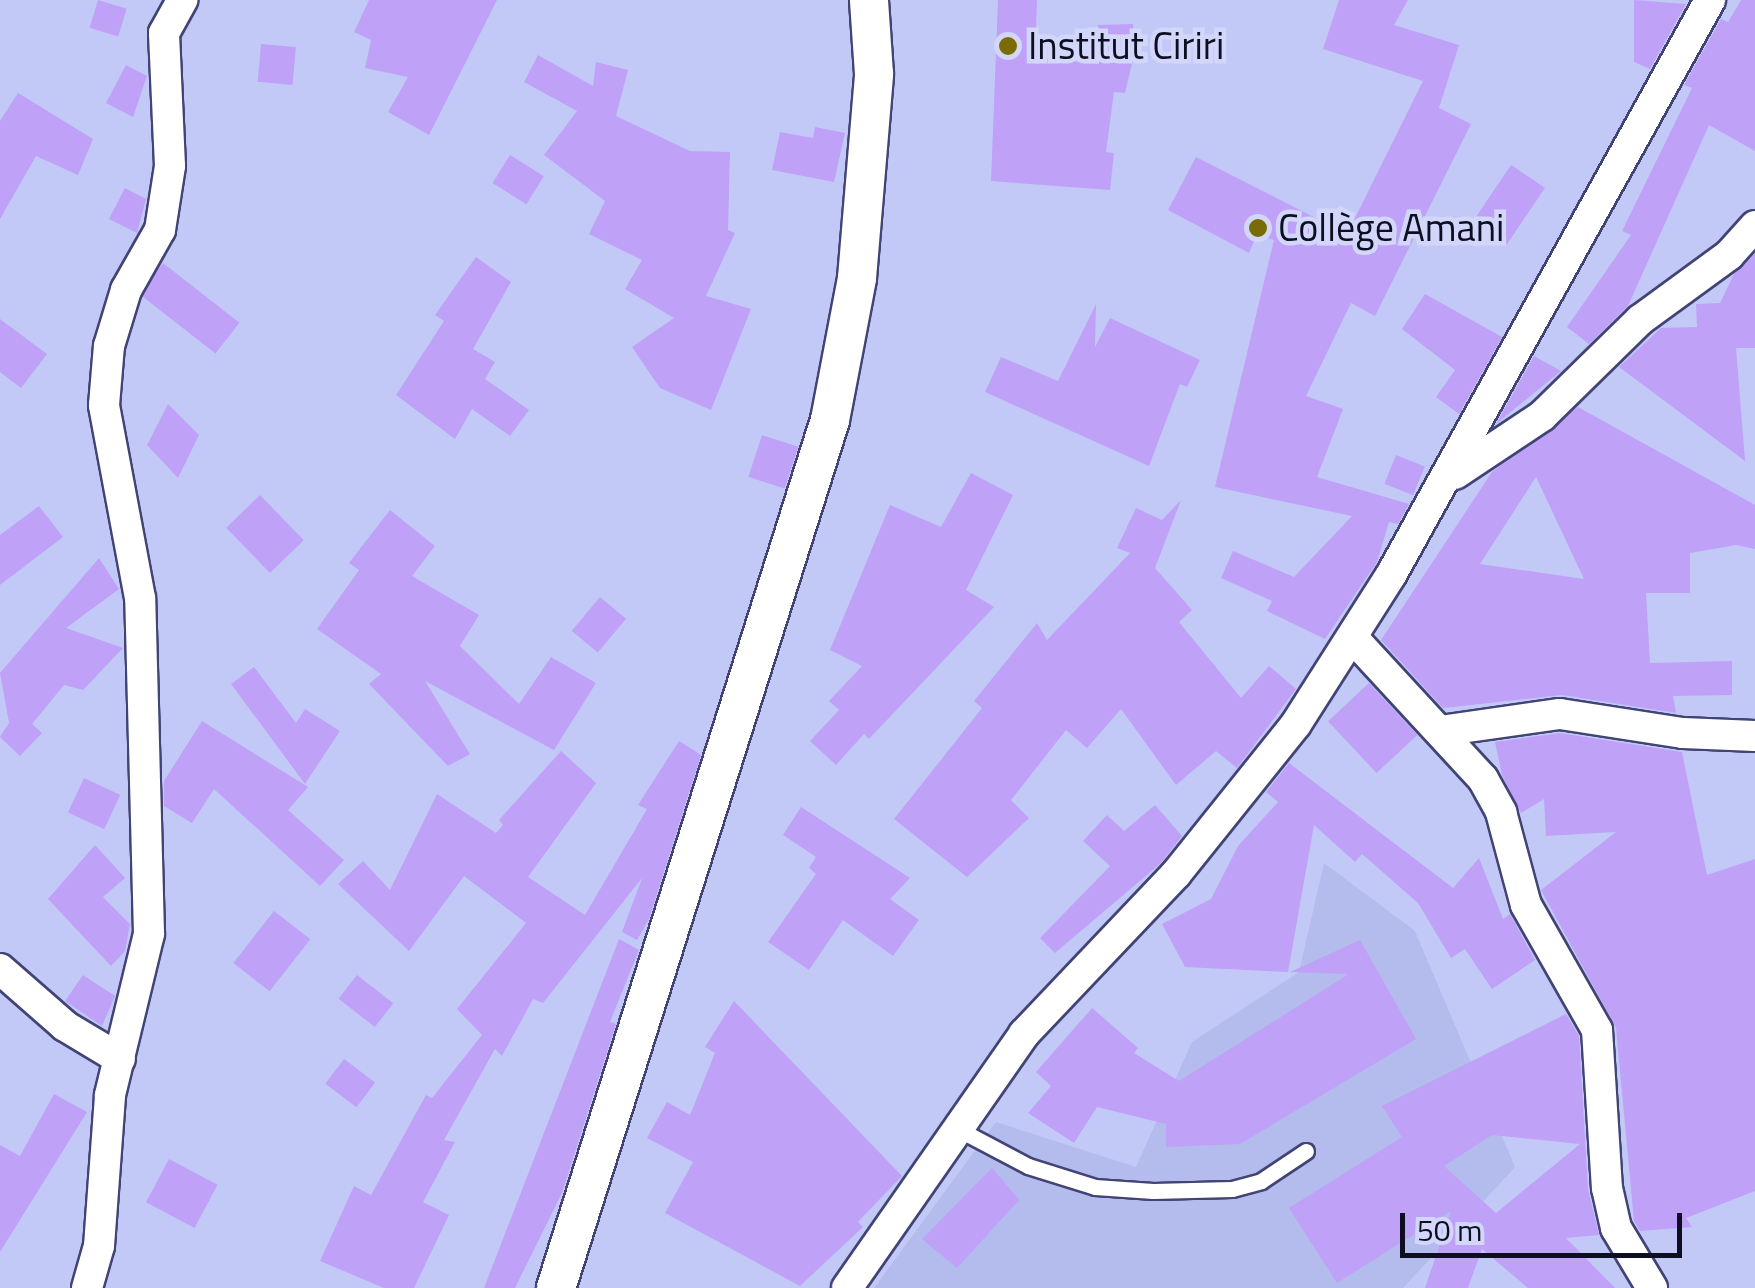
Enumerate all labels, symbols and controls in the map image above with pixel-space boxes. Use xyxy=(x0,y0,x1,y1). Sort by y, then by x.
place label: Institut Ciriri xyxy=(1028,23,1224,69)
marker: Institut Ciriri xyxy=(997,35,1019,57)
place label: Collège Amani xyxy=(1278,205,1504,251)
marker: Collège Amani xyxy=(1247,217,1269,239)
scale bar xyxy=(1405,1193,1688,1255)
text: 50 m xyxy=(1417,1207,1482,1253)

